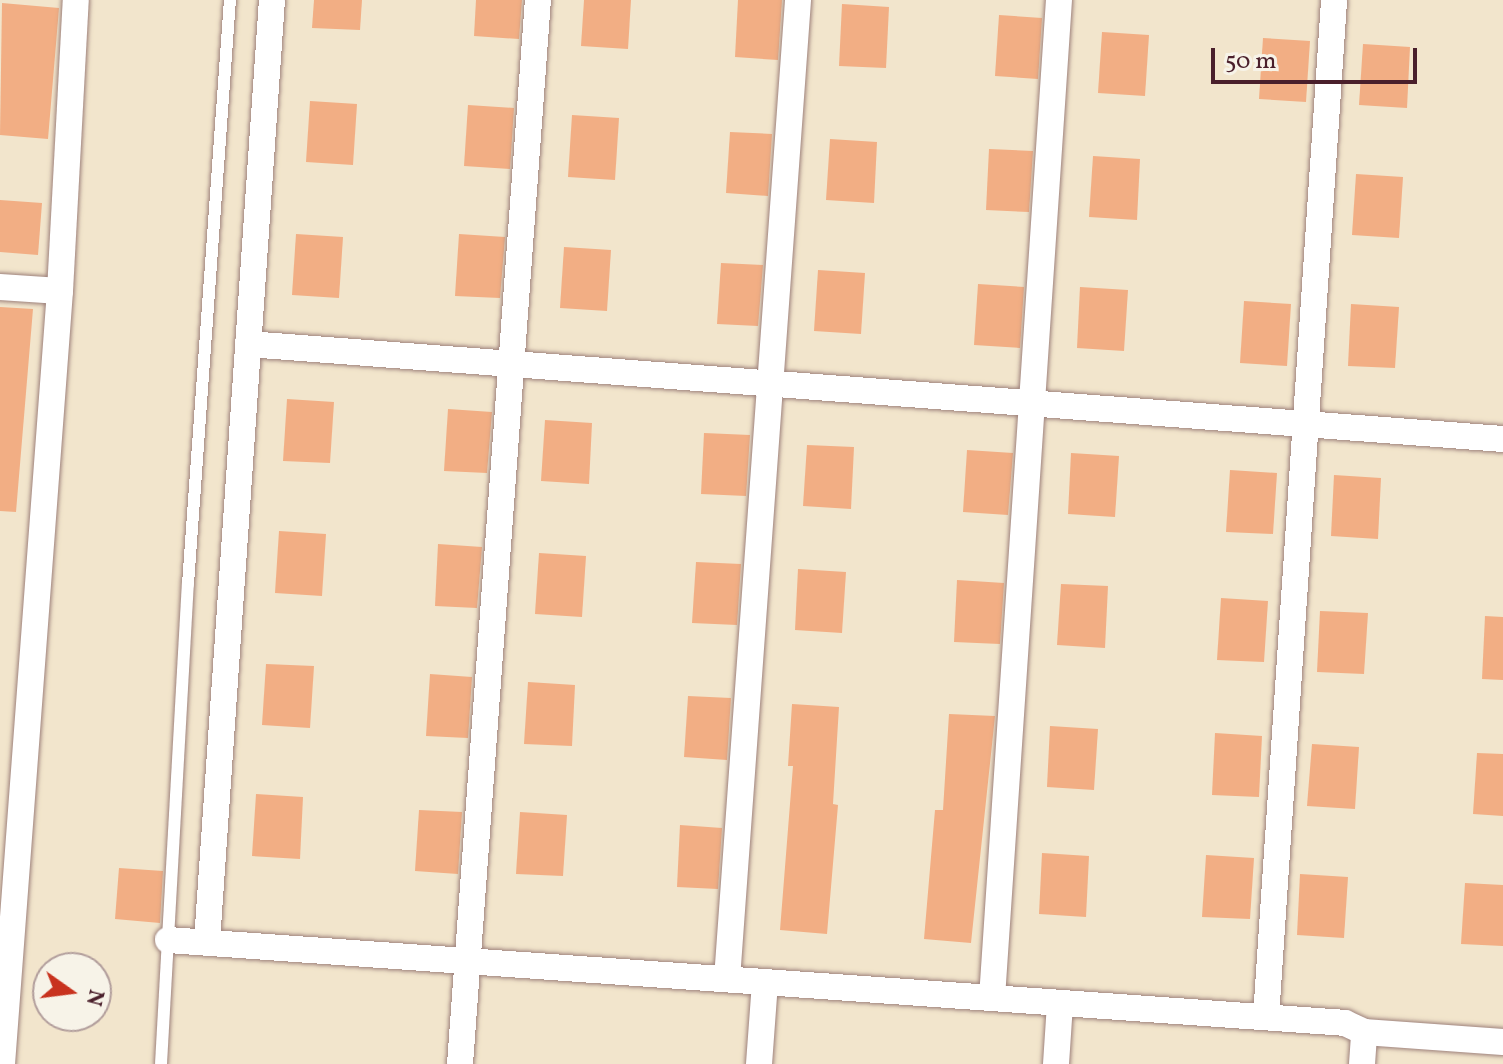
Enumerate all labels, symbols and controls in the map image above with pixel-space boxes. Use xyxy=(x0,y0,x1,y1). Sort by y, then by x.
scale bar xyxy=(1215,32,1421,82)
text: 50 m xyxy=(1225,45,1277,79)
north arrow xyxy=(32,952,112,1032)
text: N xyxy=(77,986,111,1009)

